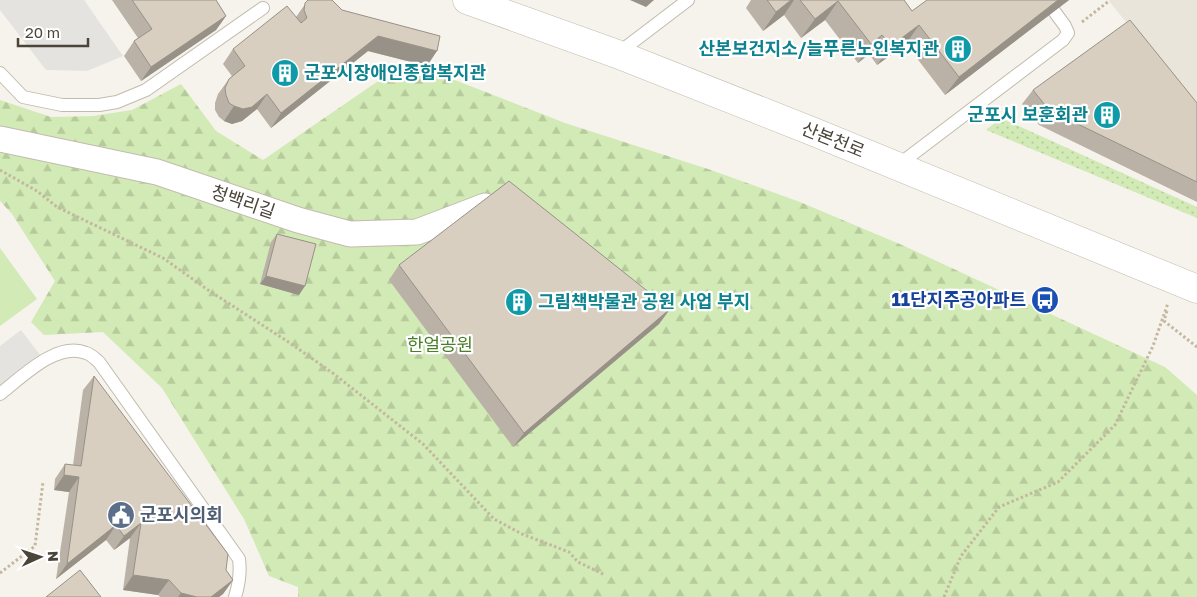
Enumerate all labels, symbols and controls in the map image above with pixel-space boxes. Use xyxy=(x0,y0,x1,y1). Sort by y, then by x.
scale bar xyxy=(18,15,88,47)
text: 20 m xyxy=(25,23,60,41)
building icon: 산본보건지소/늘푸른노인복지관 xyxy=(943,34,973,64)
place label: 산본보건지소/늘푸른노인복지관 xyxy=(699,37,939,59)
building icon: 군포시장애인종합복지관 xyxy=(270,58,300,88)
place label: 군포시장애인종합복지관 xyxy=(304,61,487,83)
building icon: 군포시 보훈회관 xyxy=(1092,100,1122,130)
place label: 군포시 보훈회관 xyxy=(968,103,1088,125)
street label: 산본천로 xyxy=(799,116,868,162)
street label: 청백리길 xyxy=(208,180,278,222)
bus stop icon: 11단지주공아파트 xyxy=(1030,285,1060,315)
building icon: 그림책박물관 공원 사업 부지 xyxy=(504,287,534,317)
place label: 11단지주공아파트 xyxy=(892,288,1026,310)
place label: 그림책박물관 공원 사업 부지 xyxy=(538,290,750,312)
park label: 한얼공원 xyxy=(407,333,473,355)
public building icon: 군포시의회 xyxy=(106,500,136,530)
place label: 군포시의회 xyxy=(140,503,223,525)
north arrow xyxy=(15,532,65,582)
text: N xyxy=(45,551,62,562)

